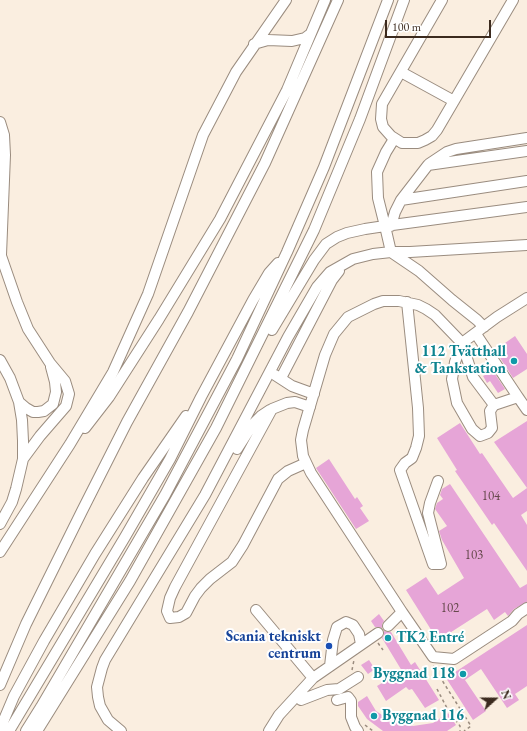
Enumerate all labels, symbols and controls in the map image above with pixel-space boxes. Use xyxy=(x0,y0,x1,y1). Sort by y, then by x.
scale bar xyxy=(387,12,493,38)
text: 100 m xyxy=(392,19,421,35)
place label: 112 Tvätthall & Tankstation xyxy=(415,343,506,378)
marker: 112 Tvätthall & Tankstation xyxy=(509,356,519,366)
house number: 104 xyxy=(482,488,500,504)
house number: 103 xyxy=(465,547,483,563)
house number: 102 xyxy=(441,600,459,616)
place label: Scania tekniskt centrum xyxy=(226,628,321,663)
place label: TK2 Entré xyxy=(396,629,464,647)
marker: TK2 Entré xyxy=(383,633,393,643)
marker: Scania tekniskt centrum xyxy=(324,641,334,651)
place label: Byggnad 118 xyxy=(373,665,455,683)
marker: Byggnad 118 xyxy=(458,669,468,679)
north arrow xyxy=(475,679,515,719)
text: N xyxy=(498,688,514,701)
place label: Byggnad 116 xyxy=(382,707,464,725)
marker: Byggnad 116 xyxy=(369,711,379,721)

